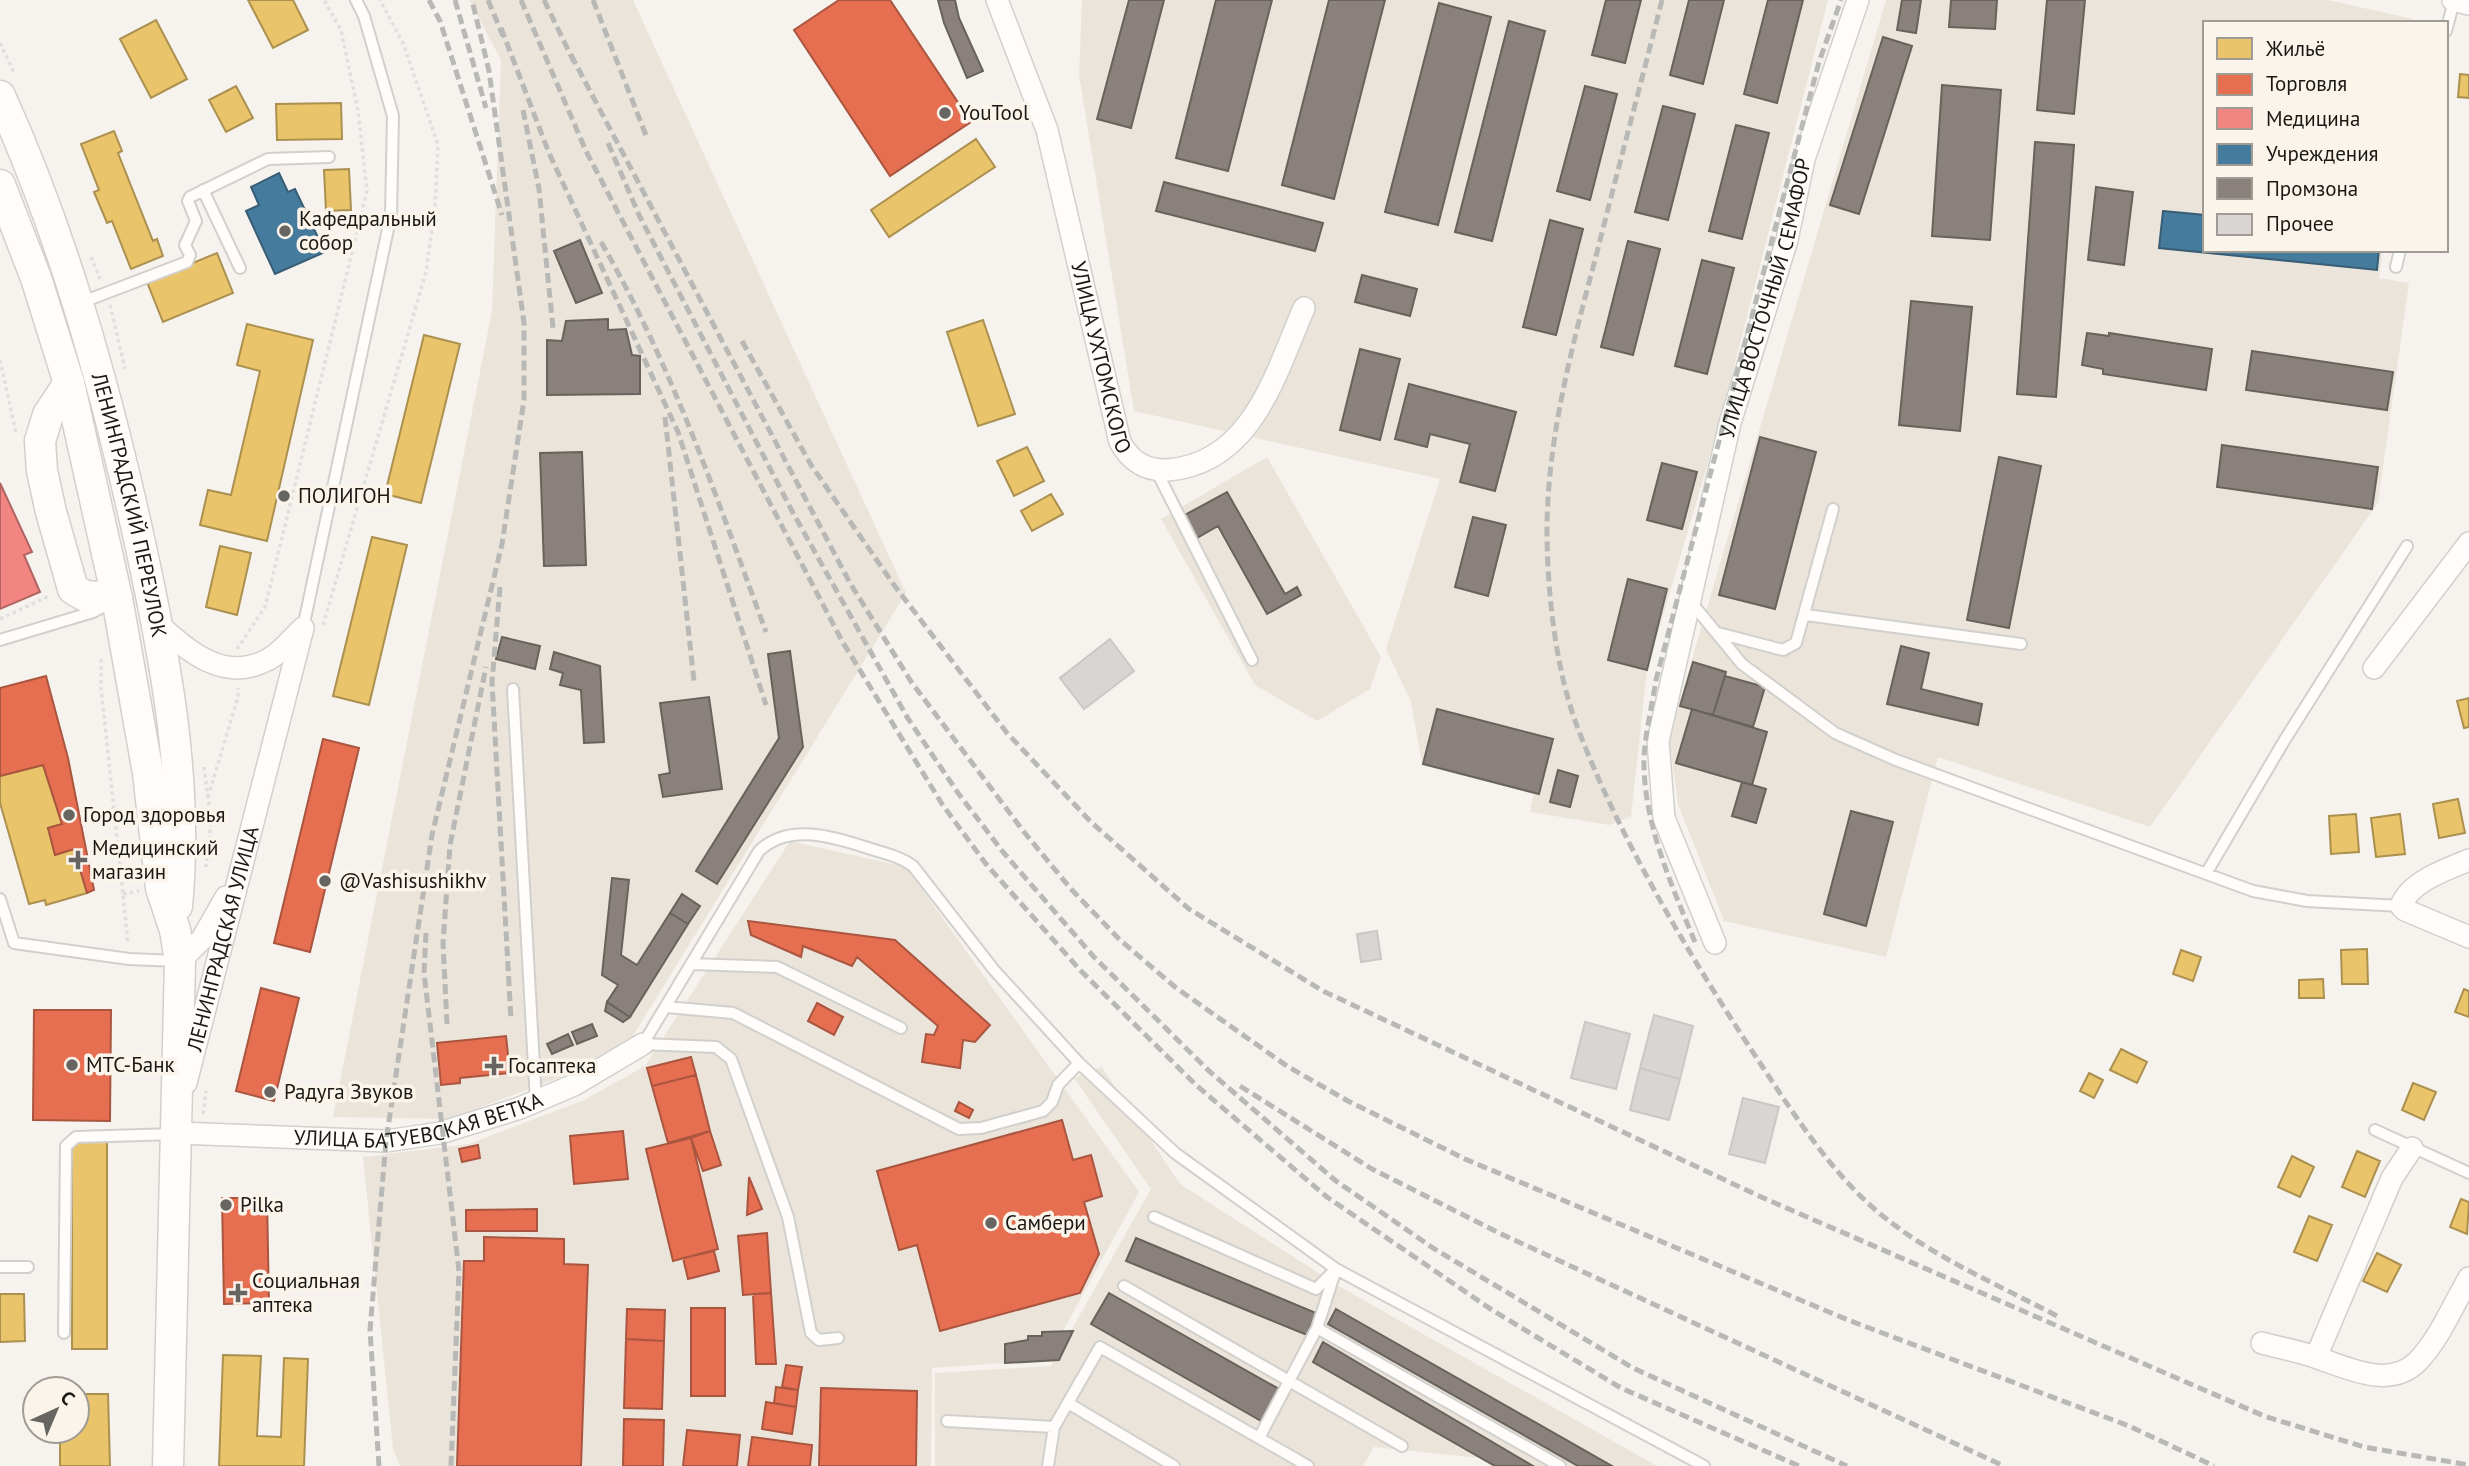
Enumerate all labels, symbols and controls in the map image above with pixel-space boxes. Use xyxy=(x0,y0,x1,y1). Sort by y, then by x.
legend xyxy=(2203,21,2448,252)
text: Жильё xyxy=(2265,35,2325,62)
text: Торговля xyxy=(2266,70,2347,97)
place label: YouTool xyxy=(959,99,1029,126)
marker: YouTool xyxy=(937,105,953,121)
text: Медицина xyxy=(2266,105,2360,132)
text: Учреждения xyxy=(2266,140,2379,167)
street label: УЛИЦА ВОСТОЧНЫЙ СЕМАФОР xyxy=(1713,156,1817,441)
text: Промзона xyxy=(2266,175,2358,202)
place label: Кафедральный собор xyxy=(299,205,437,256)
text: Прочее xyxy=(2266,210,2334,237)
marker: Кафедральный собор xyxy=(277,223,293,239)
street label: УЛИЦА УХТОМСКОГО xyxy=(1065,259,1138,459)
street label: ЛЕНИНГРАДСКИЙ ПЕРЕУЛОК xyxy=(86,369,173,640)
place label: ПОЛИГОН xyxy=(298,482,391,509)
marker: ПОЛИГОН xyxy=(276,488,292,504)
place label: Город здоровья xyxy=(83,801,225,828)
marker: Город здоровья xyxy=(61,807,77,823)
street label: ЛЕНИНГРАДСКАЯ УЛИЦА xyxy=(180,822,265,1055)
place label: Медицинский магазин xyxy=(92,834,218,885)
marker: Медицинский магазин xyxy=(70,852,86,868)
place label: @Vashisushikhv xyxy=(339,867,486,894)
marker: @Vashisushikhv xyxy=(317,873,333,889)
place label: МТС-Банк xyxy=(86,1051,175,1078)
place label: Госаптека xyxy=(508,1052,597,1079)
marker: МТС-Банк xyxy=(64,1057,80,1073)
marker: Госаптека xyxy=(486,1058,502,1074)
place label: Радуга Звуков xyxy=(284,1078,414,1105)
marker: Радуга Звуков xyxy=(262,1084,278,1100)
street label: УЛИЦА БАТУЕВСКАЯ ВЕТКА xyxy=(293,1086,547,1154)
place label: Pilka xyxy=(240,1191,284,1218)
marker: Pilka xyxy=(218,1197,234,1213)
place label: Самбери xyxy=(1005,1209,1086,1236)
marker: Самбери xyxy=(983,1215,999,1231)
place label: Социальная аптека xyxy=(252,1267,360,1318)
marker: Социальная аптека xyxy=(230,1285,246,1301)
north arrow xyxy=(21,1375,91,1445)
text: С xyxy=(56,1385,80,1410)

